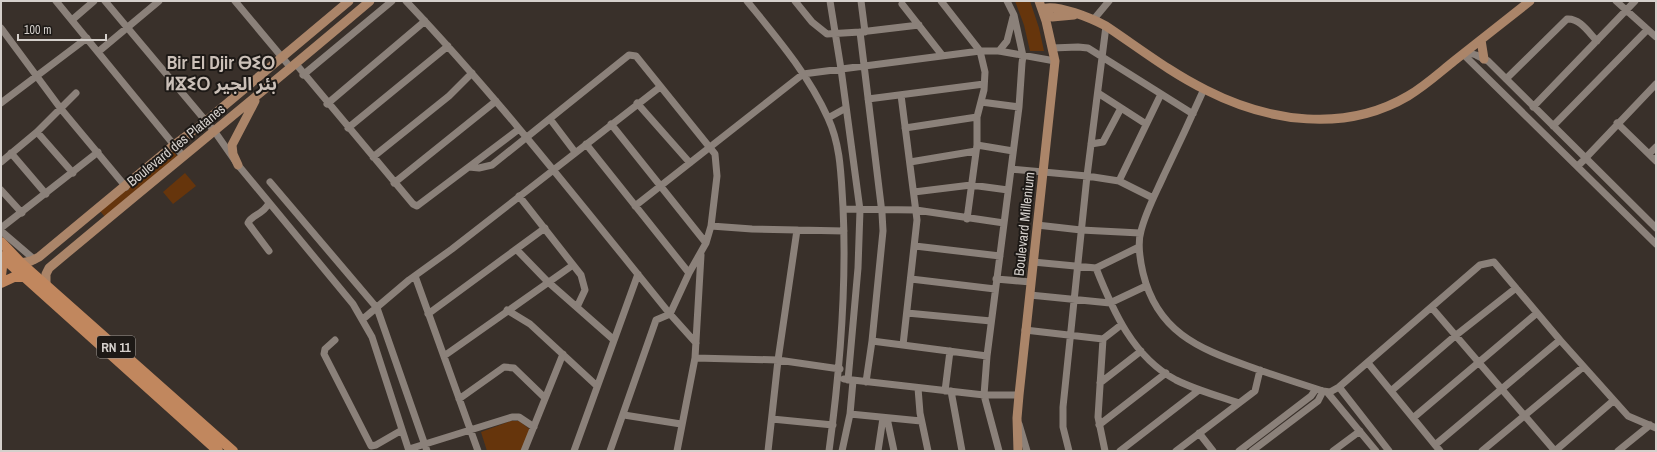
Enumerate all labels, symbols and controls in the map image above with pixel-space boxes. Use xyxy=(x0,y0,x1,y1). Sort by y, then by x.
scale bar xyxy=(18,16,106,42)
text: 100 m xyxy=(24,22,51,38)
district label: Bir El Djir ⴱⵉⵔ ⵍⴵⵉⵔ بئر الجير xyxy=(165,50,277,96)
street label: Boulevard des Platanes xyxy=(123,100,229,190)
street label: Boulevard Millenium xyxy=(1010,171,1038,277)
road number: RN 11 xyxy=(97,336,135,358)

